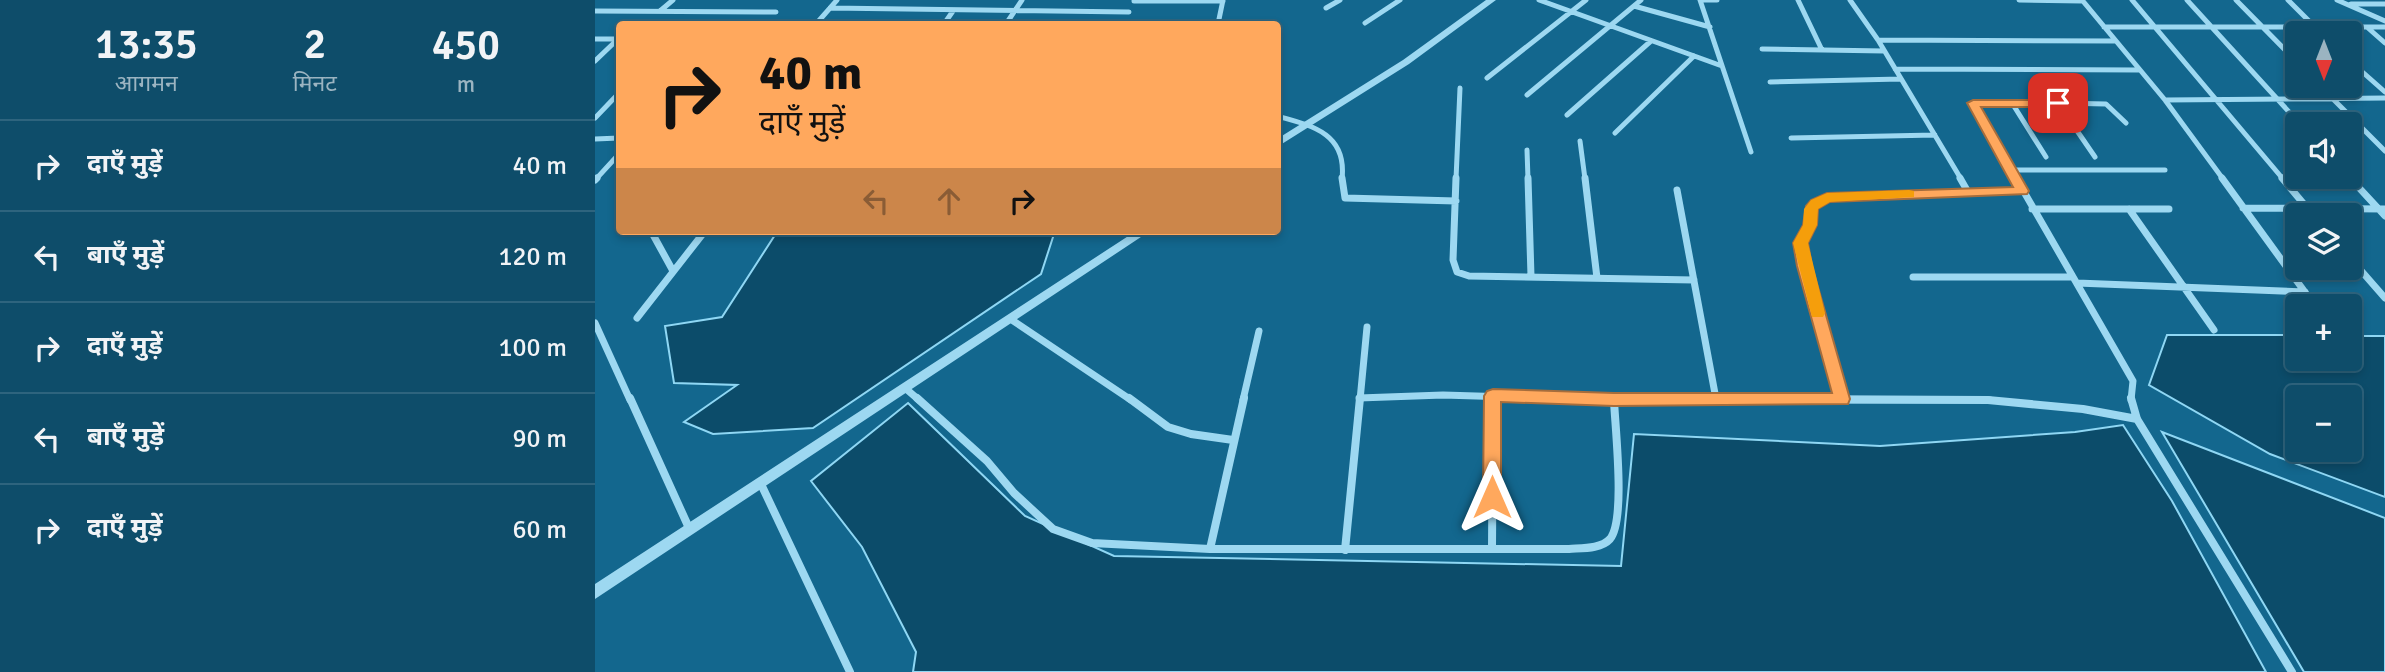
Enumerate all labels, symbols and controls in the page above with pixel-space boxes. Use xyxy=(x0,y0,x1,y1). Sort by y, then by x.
text: 13:35 xyxy=(95,19,198,70)
text: 2 xyxy=(303,19,326,70)
text: 450 xyxy=(432,20,500,71)
north arrow xyxy=(2285,21,2363,98)
map controls xyxy=(2285,21,2362,462)
text: 40 m xyxy=(759,43,862,103)
icon: right xyxy=(644,49,735,140)
text: आगमन xyxy=(115,69,178,98)
text: मिनट xyxy=(293,69,337,98)
text: m xyxy=(457,70,475,99)
pin xyxy=(2028,73,2088,133)
icon: arrive xyxy=(2039,84,2077,122)
text: दाएँ मुड़ें xyxy=(759,103,845,142)
button: sound xyxy=(2285,112,2362,189)
icon: right xyxy=(28,147,66,185)
text: दाएँ मुड़ें xyxy=(87,148,163,180)
text: 40 m xyxy=(512,150,567,182)
icon: left xyxy=(857,182,895,220)
icon: ahead xyxy=(930,182,968,220)
icon: right xyxy=(1003,182,1041,220)
button: layers xyxy=(2285,203,2362,280)
icon: left xyxy=(28,238,66,276)
text: बाएँ मुड़ें xyxy=(87,239,164,271)
text: 120 m xyxy=(498,241,567,273)
button: + xyxy=(2285,294,2362,371)
icon: right xyxy=(28,329,66,367)
text: दाएँ मुड़ें xyxy=(87,330,163,362)
text: 100 m xyxy=(498,332,567,364)
button: − xyxy=(2285,385,2362,462)
icon: left xyxy=(28,420,66,458)
text: बाएँ मुड़ें xyxy=(87,421,164,453)
text: 90 m xyxy=(512,423,567,455)
position arrow xyxy=(1455,460,1529,534)
icon: right xyxy=(28,511,66,549)
text: दाएँ मुड़ें xyxy=(87,512,163,544)
text: 60 m xyxy=(512,514,567,546)

